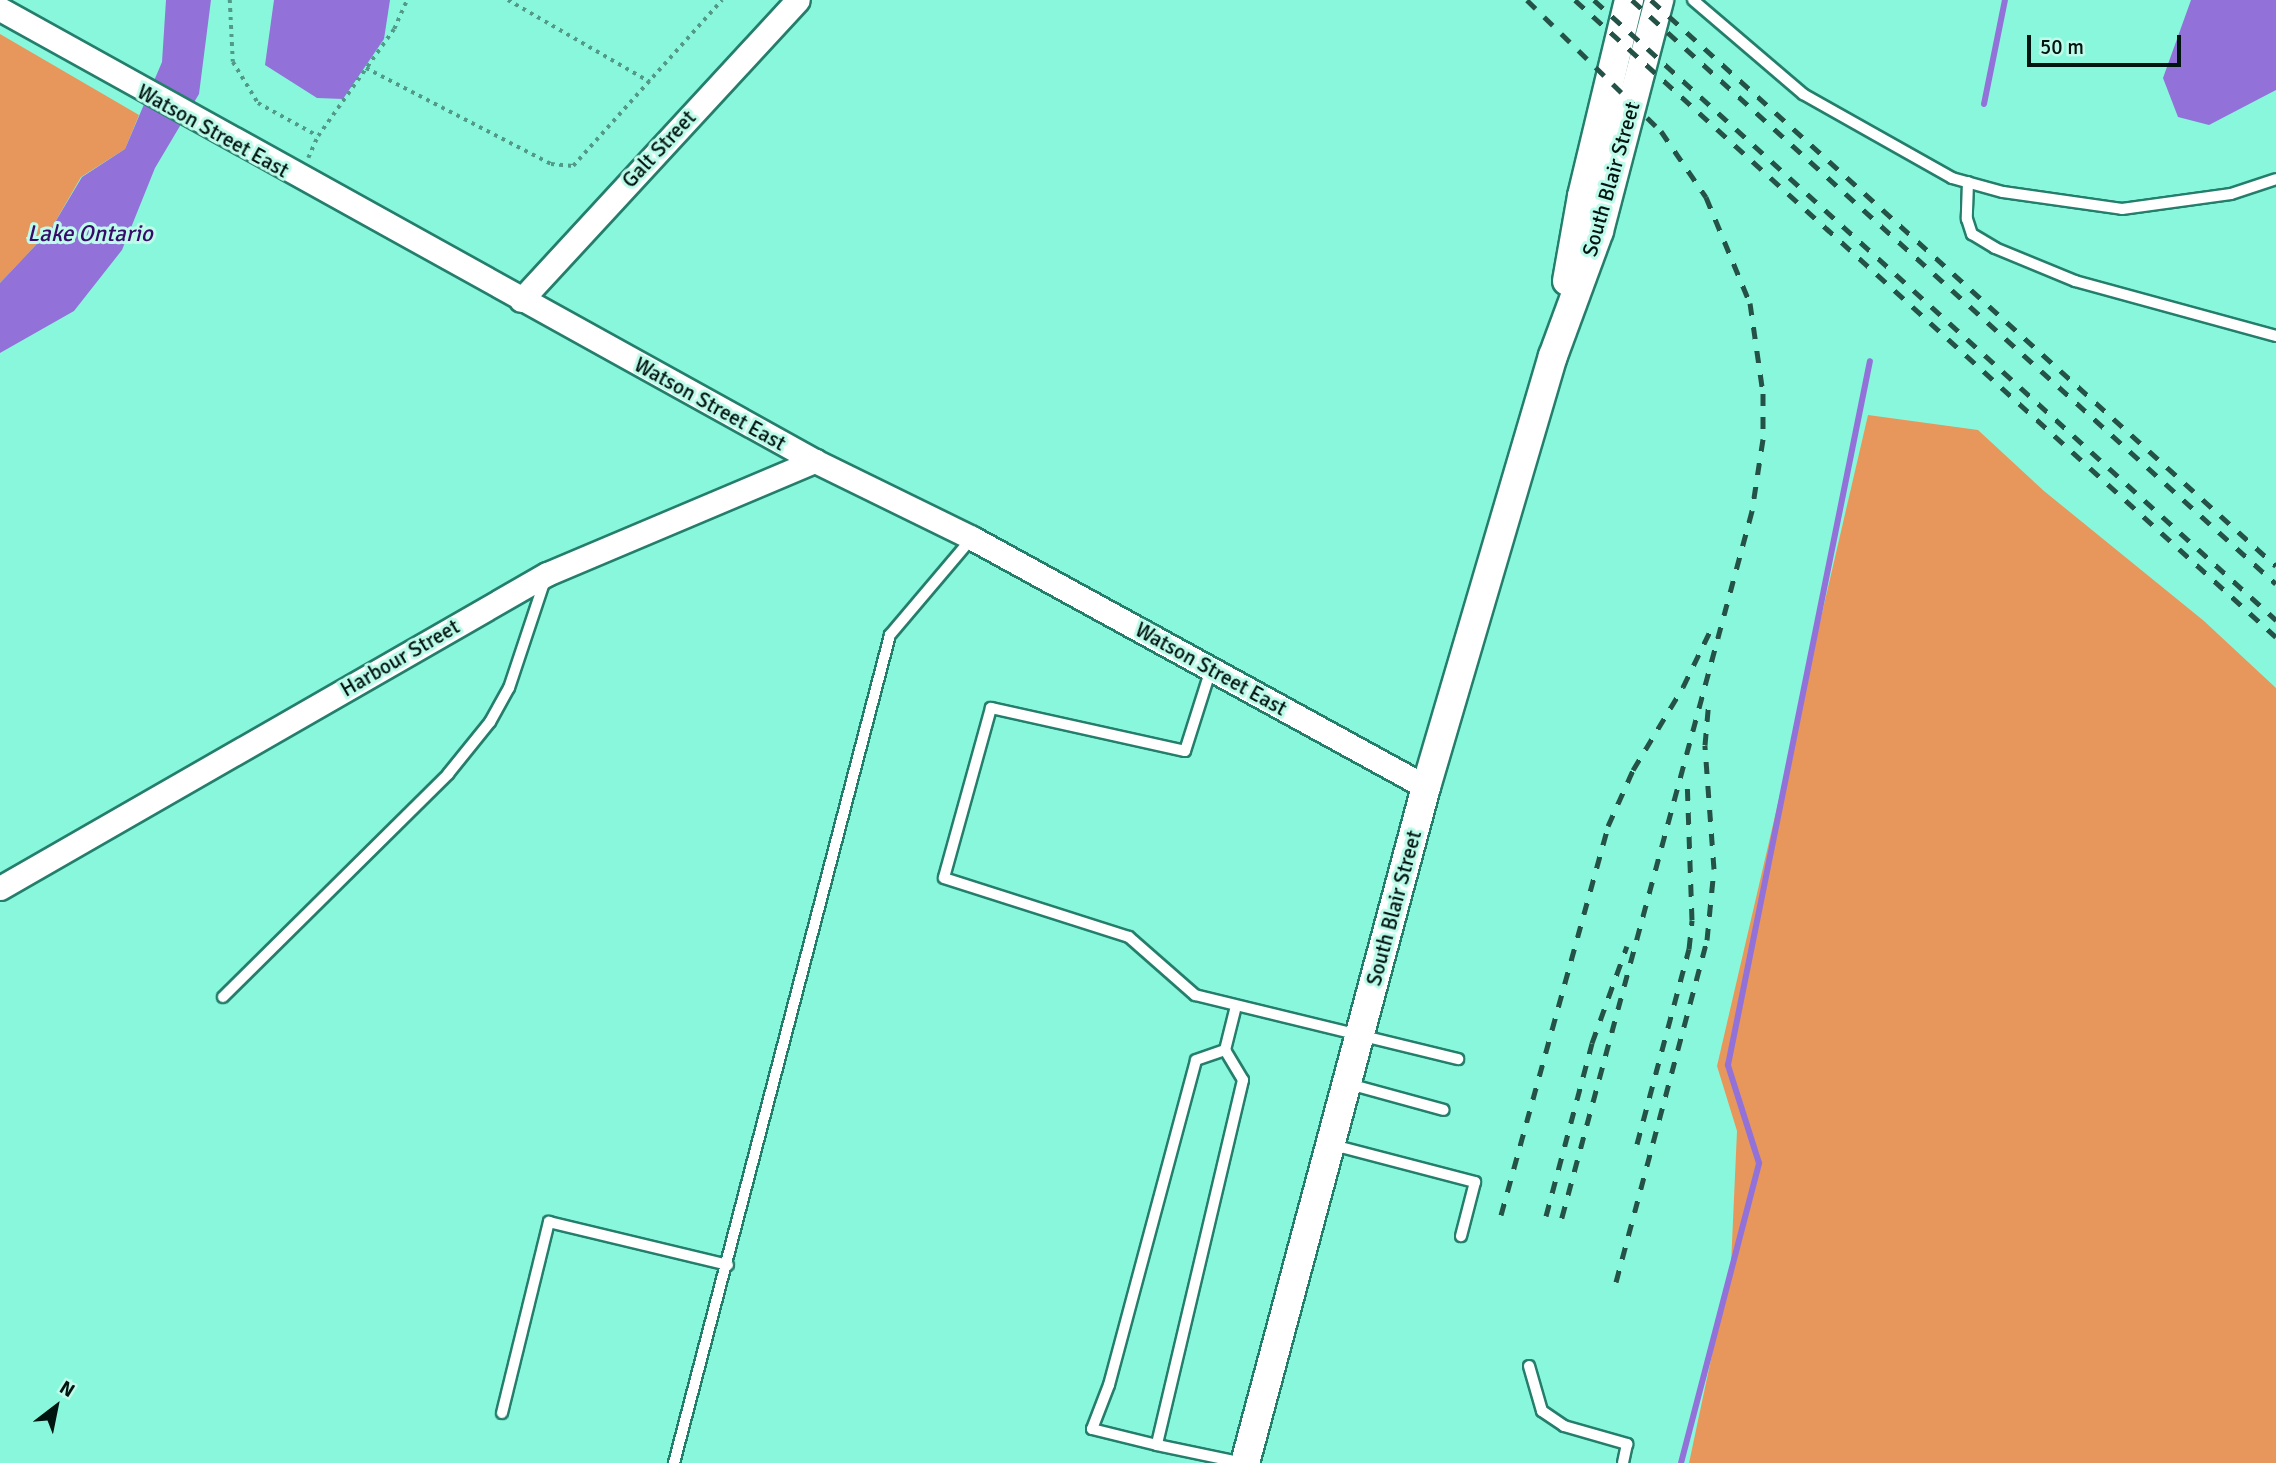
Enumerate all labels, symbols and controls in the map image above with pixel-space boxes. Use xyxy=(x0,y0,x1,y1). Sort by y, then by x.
scale bar xyxy=(2031,21,2185,65)
text: 50 m xyxy=(2040,34,2084,60)
street label: Watson Street East xyxy=(133,79,293,183)
street label: South Blair Street xyxy=(1577,99,1645,259)
street label: Galt Street xyxy=(617,105,701,193)
water label: Lake Ontario xyxy=(27,220,153,248)
street label: Watson Street East xyxy=(630,352,790,456)
street label: Harbour Street xyxy=(336,614,464,702)
street label: Watson Street East xyxy=(1131,617,1291,721)
street label: South Blair Street xyxy=(1361,828,1427,988)
north arrow xyxy=(21,1372,91,1442)
text: N xyxy=(55,1376,79,1403)

